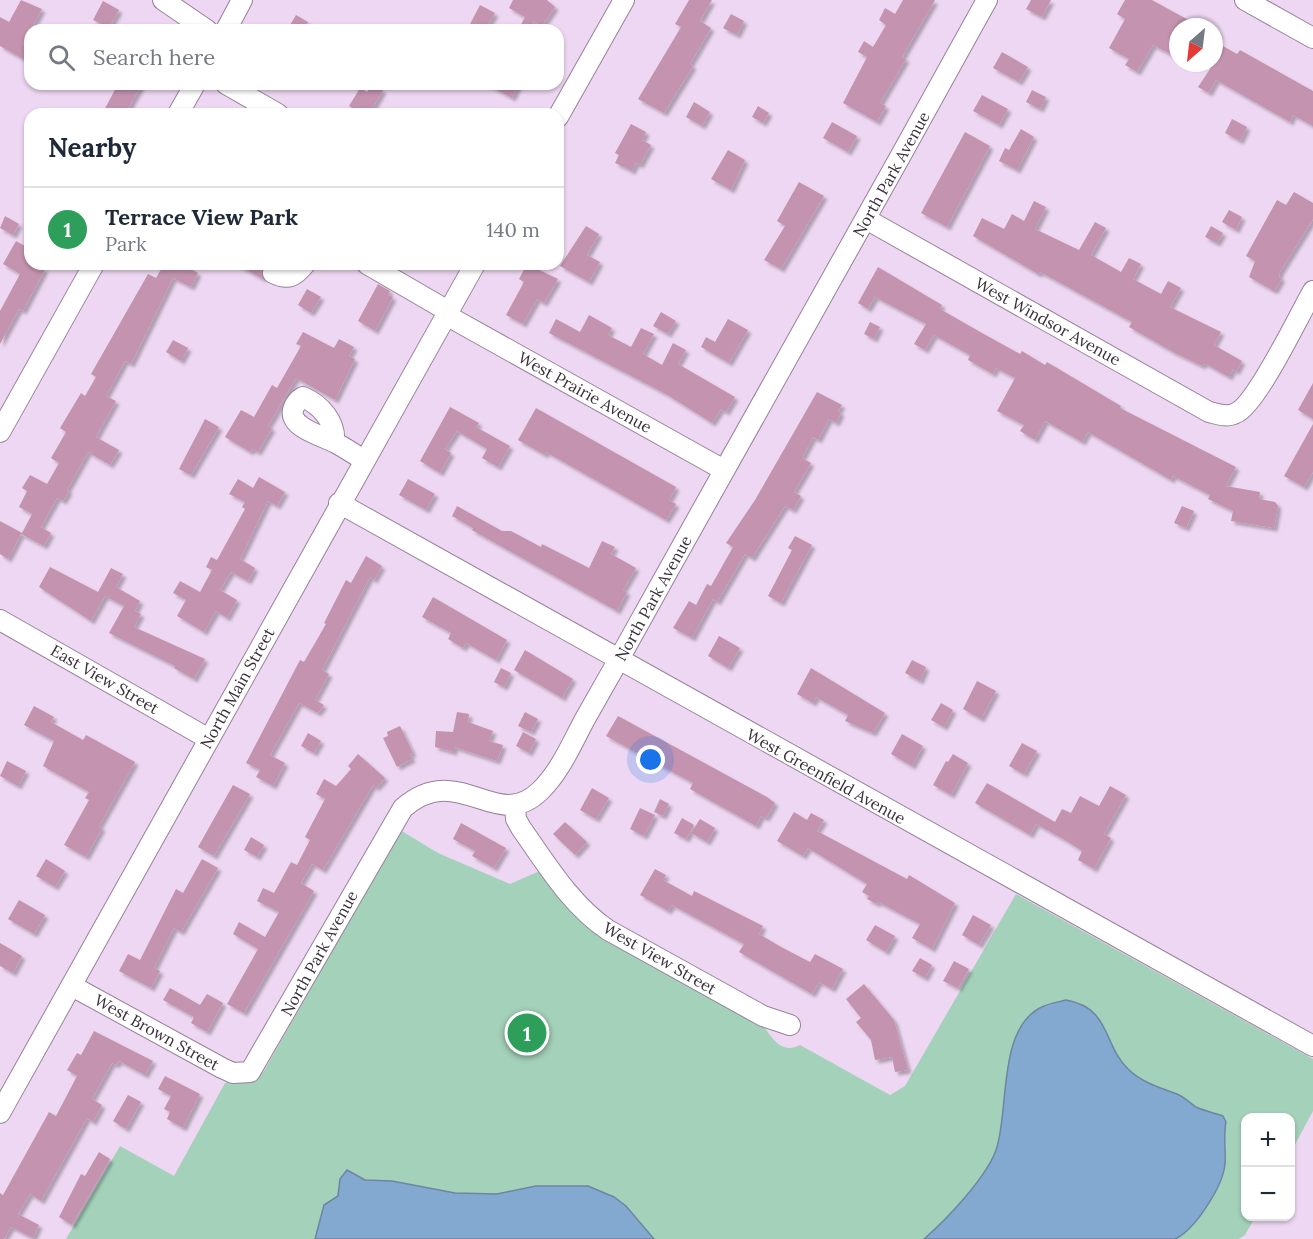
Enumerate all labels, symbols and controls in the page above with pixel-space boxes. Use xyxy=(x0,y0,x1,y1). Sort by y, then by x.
north arrow xyxy=(1169,18,1223,72)
search box xyxy=(24,24,564,90)
icon: search xyxy=(45,41,78,74)
text: Search here xyxy=(93,43,215,71)
street label: North Park Avenue xyxy=(848,108,934,240)
text: Nearby xyxy=(48,131,136,164)
text: Terrace View Park xyxy=(105,203,298,231)
text: 1 xyxy=(63,217,72,242)
text: 140 m xyxy=(486,217,540,242)
text: Park xyxy=(105,231,147,256)
street label: West Windsor Avenue xyxy=(972,273,1125,370)
street label: West Prairie Avenue xyxy=(515,347,656,437)
street label: North Park Avenue xyxy=(610,532,696,664)
street label: North Main Street xyxy=(195,623,279,752)
street label: East View Street xyxy=(47,640,163,718)
street label: West Greenfield Avenue xyxy=(743,724,909,828)
your location xyxy=(636,745,665,774)
street label: North Park Avenue xyxy=(276,887,362,1019)
street label: West View Street xyxy=(600,917,721,999)
street label: West Brown Street xyxy=(91,989,224,1075)
pin: 1 xyxy=(508,1010,546,1056)
map controls xyxy=(1241,1113,1295,1221)
button: + xyxy=(1241,1113,1295,1167)
button: − xyxy=(1241,1167,1295,1221)

